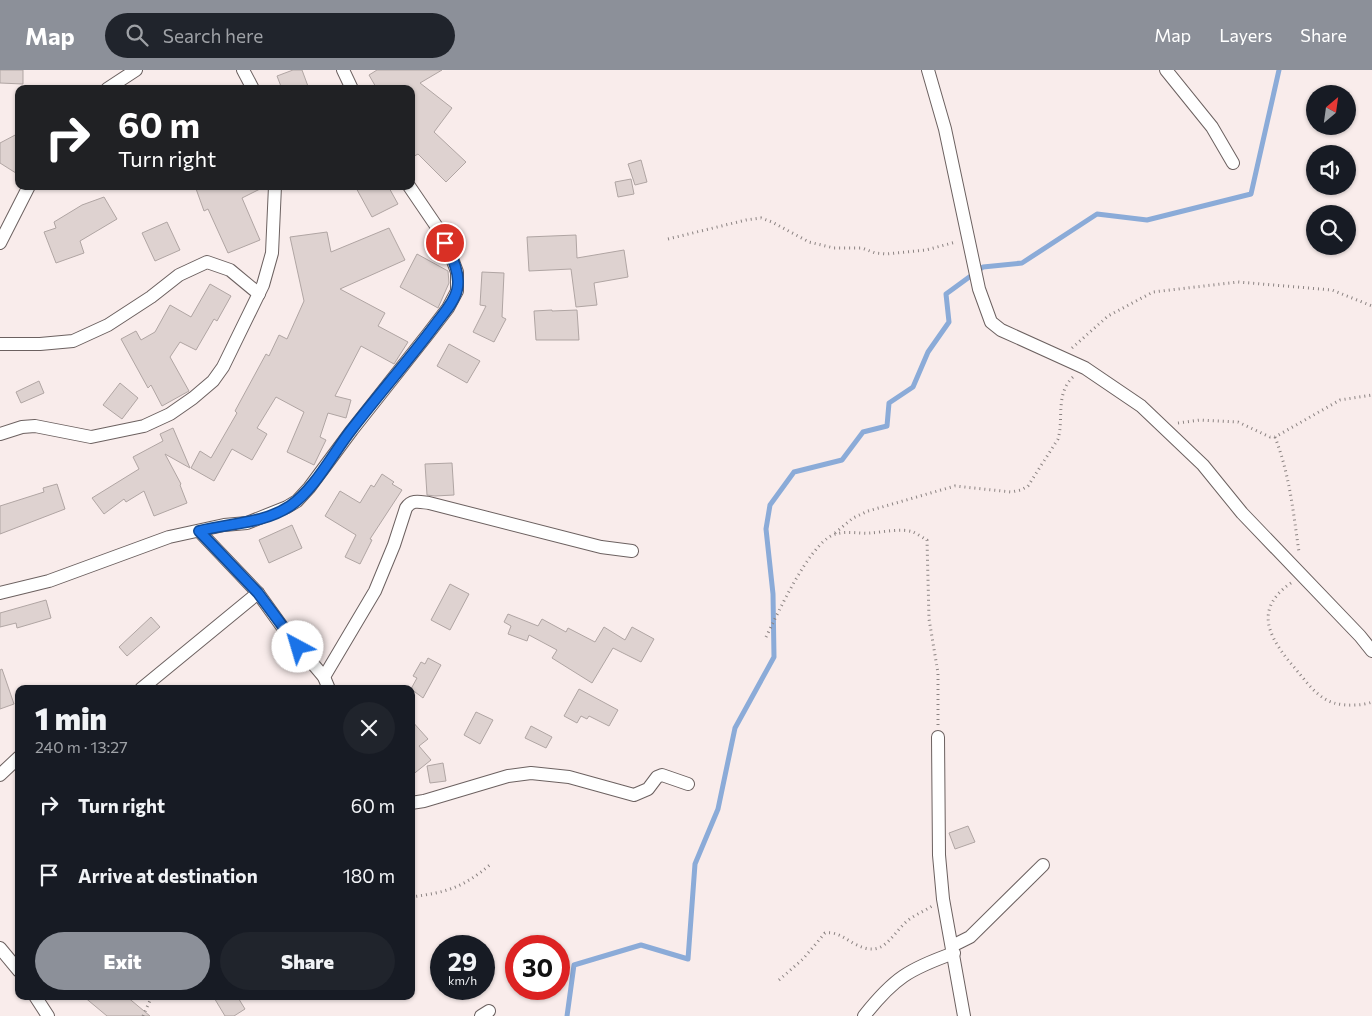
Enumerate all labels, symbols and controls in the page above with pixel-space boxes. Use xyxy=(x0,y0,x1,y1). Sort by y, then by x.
search box xyxy=(105,13,455,58)
text: Map xyxy=(25,21,75,50)
icon: search xyxy=(123,21,151,49)
text: Search here xyxy=(163,24,263,47)
text: Map xyxy=(1154,24,1191,46)
text: Layers xyxy=(1219,24,1272,46)
text: Share xyxy=(1300,24,1347,46)
north arrow xyxy=(1306,85,1356,135)
map controls xyxy=(1306,85,1356,255)
text: 60 m xyxy=(118,102,200,145)
icon: right xyxy=(35,105,100,170)
text: Turn right xyxy=(118,145,216,172)
button: sound xyxy=(1306,145,1356,195)
button: search xyxy=(1306,205,1356,255)
pin xyxy=(424,222,466,264)
icon: arrive xyxy=(431,229,459,257)
position arrow xyxy=(271,620,323,672)
text: 1 min xyxy=(35,699,107,736)
button: close xyxy=(343,702,395,754)
text: 240 m · 13:27 xyxy=(35,737,128,756)
icon: right xyxy=(35,791,63,819)
text: Turn right xyxy=(78,794,165,817)
text: 60 m xyxy=(351,794,395,817)
icon: arrive xyxy=(35,861,63,889)
text: Arrive at destination xyxy=(78,864,258,887)
text: 180 m xyxy=(343,864,395,887)
button: Exit xyxy=(35,932,210,990)
button: Share xyxy=(220,932,395,990)
speed limit sign: 30 xyxy=(505,935,570,1000)
text: 29 xyxy=(448,946,477,976)
text: km/h xyxy=(448,973,477,987)

